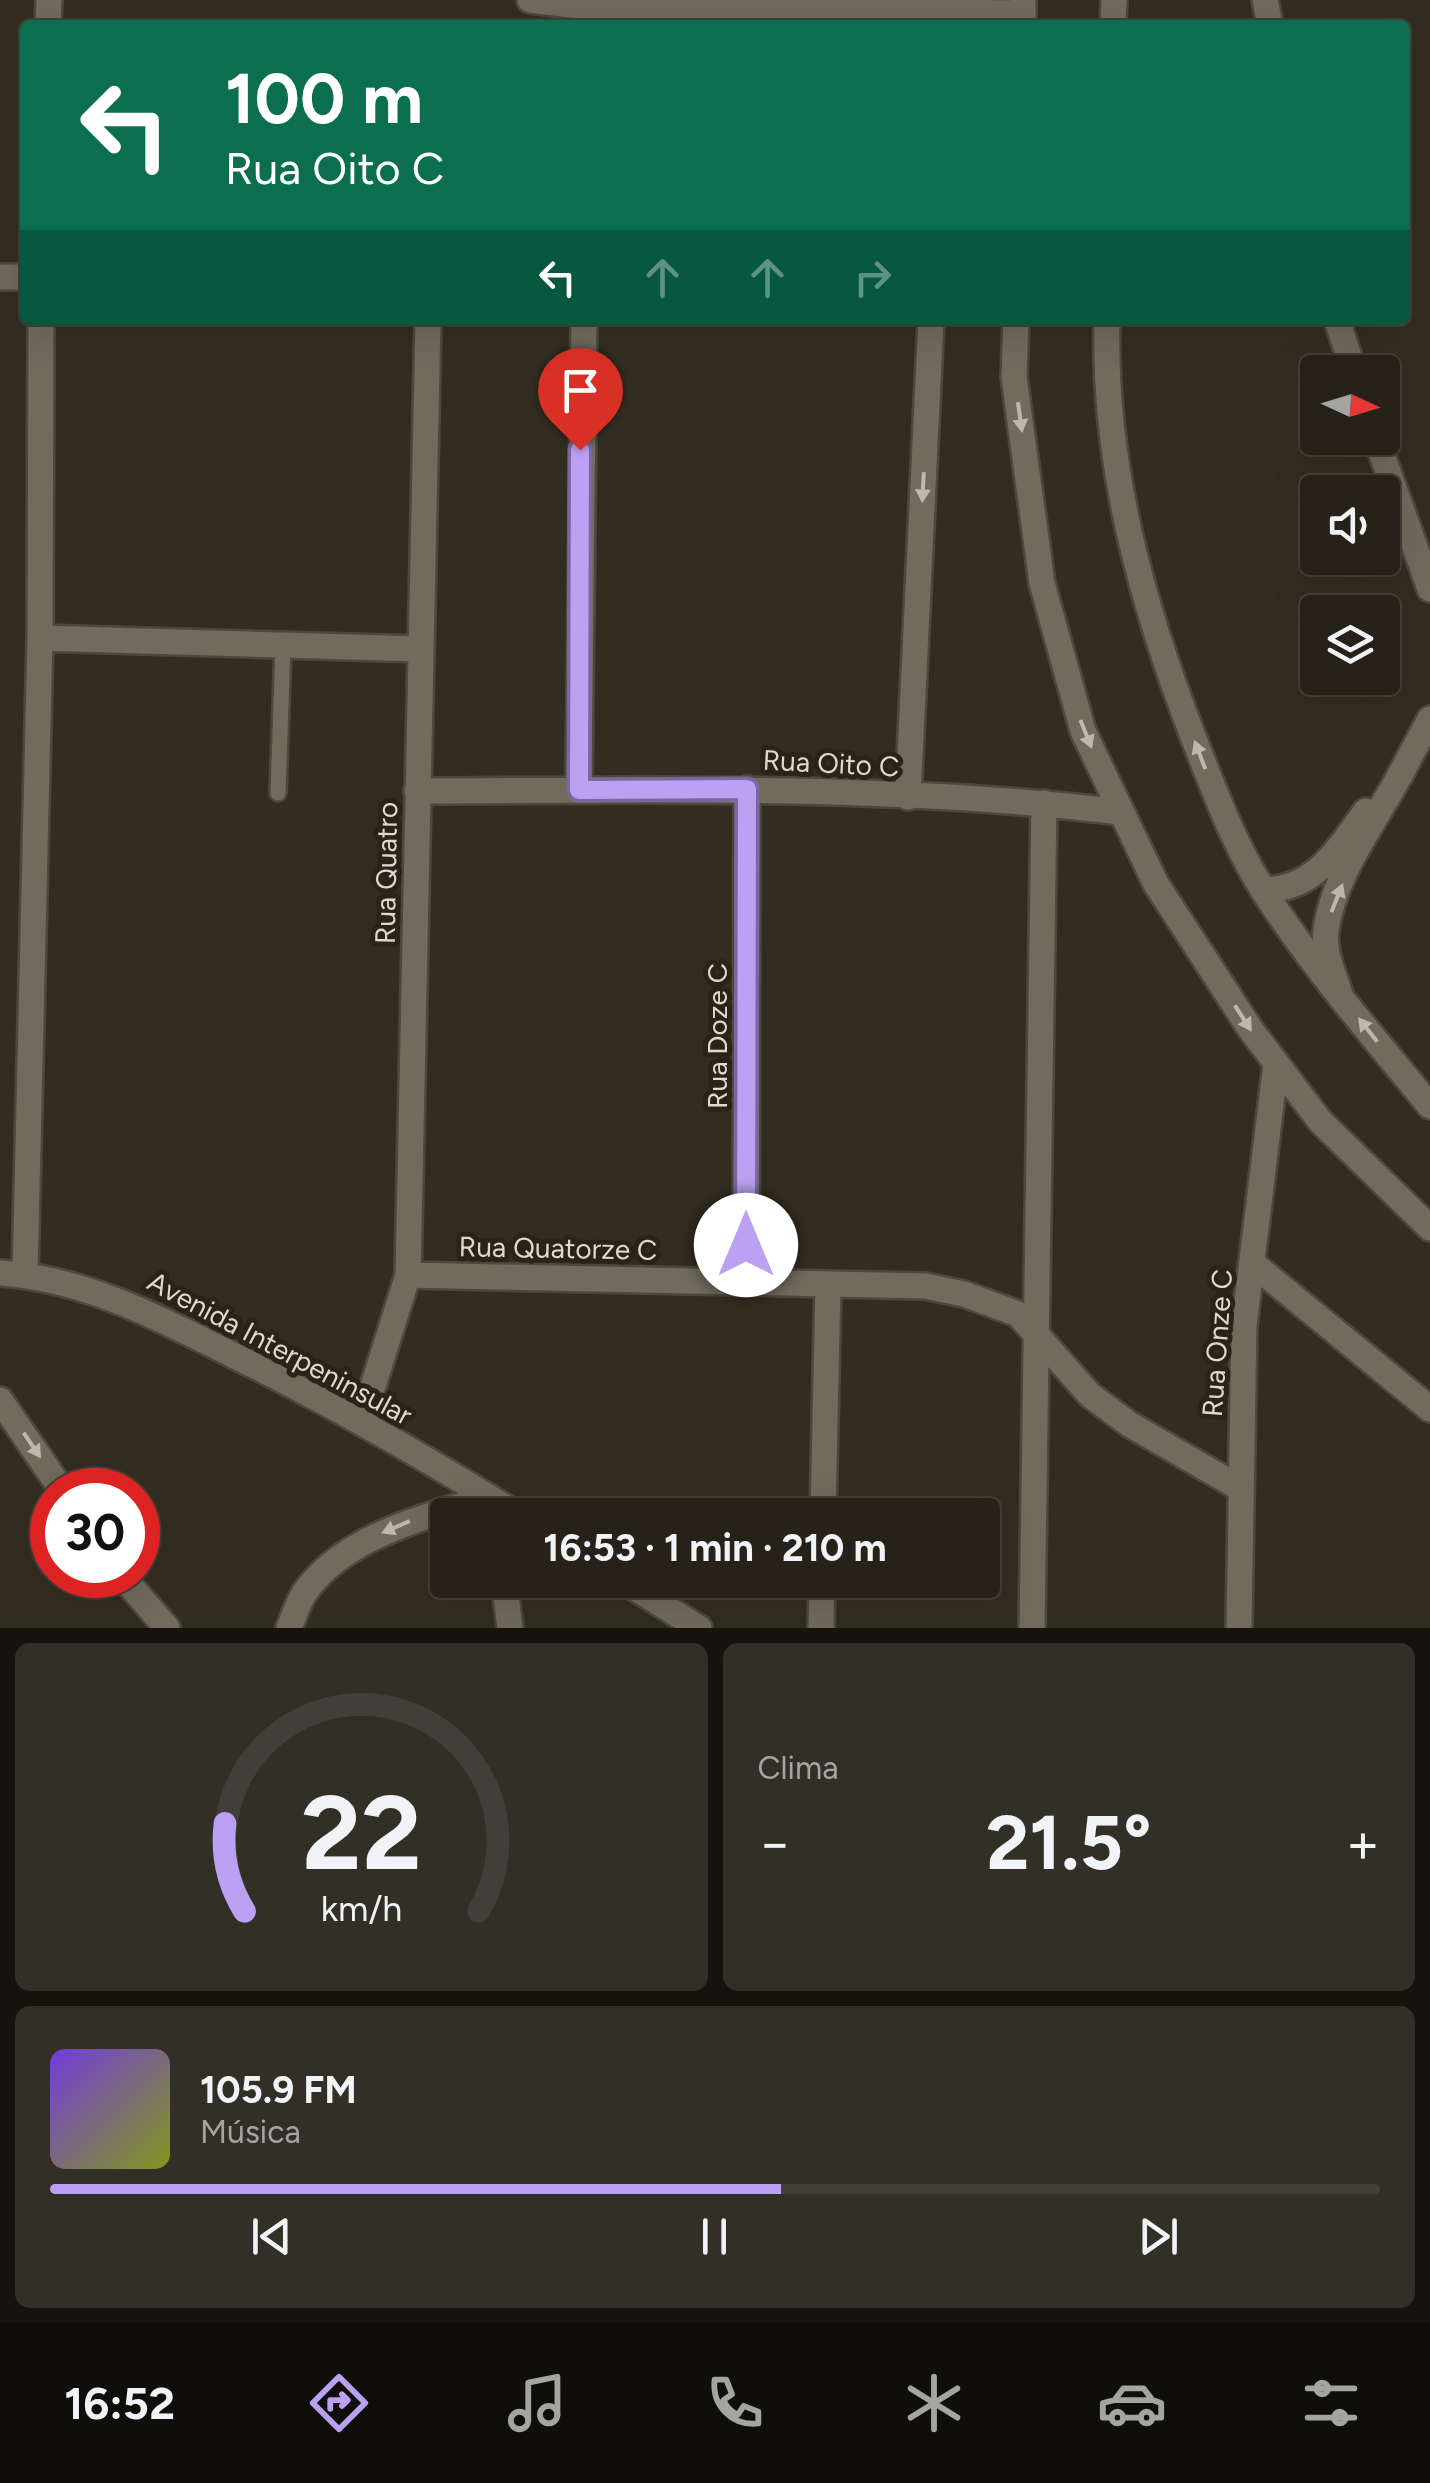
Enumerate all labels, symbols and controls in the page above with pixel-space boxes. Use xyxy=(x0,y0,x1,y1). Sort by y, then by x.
text: 100 m xyxy=(225,56,423,141)
icon: left xyxy=(60,60,190,190)
text: Rua Oito C xyxy=(225,141,444,195)
icon: left xyxy=(530,250,585,305)
icon: ahead xyxy=(635,250,690,305)
icon: ahead xyxy=(740,250,795,305)
icon: right xyxy=(845,250,900,305)
pin xyxy=(538,348,623,451)
north arrow xyxy=(1300,355,1400,455)
map controls xyxy=(1300,355,1400,695)
icon: arrive xyxy=(553,363,608,418)
one-way arrow xyxy=(1012,402,1028,433)
one-way arrow xyxy=(915,472,931,504)
button: sound xyxy=(1300,475,1400,575)
button: layers xyxy=(1300,595,1400,695)
one-way arrow xyxy=(1078,720,1094,750)
one-way arrow xyxy=(1191,739,1207,769)
street label: Rua Oito C xyxy=(762,742,900,784)
street label: Rua Quatro xyxy=(368,802,404,944)
one-way arrow xyxy=(1330,883,1345,913)
street label: Rua Doze C xyxy=(700,963,734,1109)
one-way arrow xyxy=(1234,1004,1252,1031)
one-way arrow xyxy=(1358,1018,1379,1043)
position arrow xyxy=(694,1193,798,1297)
street label: Rua Quatorze C xyxy=(458,1229,658,1267)
street label: Avenida Interpeninsular xyxy=(142,1264,418,1432)
street label: Rua Onze C xyxy=(1195,1268,1239,1418)
one-way arrow xyxy=(22,1431,40,1458)
speed limit sign: 30 xyxy=(30,1468,160,1598)
one-way arrow xyxy=(381,1520,411,1536)
text: 16:53 · 1 min · 210 m xyxy=(543,1525,887,1571)
text: Clima xyxy=(758,1749,839,1787)
text: 22 xyxy=(301,1770,421,1895)
text: 21.5° xyxy=(986,1798,1152,1888)
text: − xyxy=(758,1810,792,1876)
text: + xyxy=(1346,1810,1380,1876)
text: km/h xyxy=(320,1887,402,1930)
text: 105.9 FM xyxy=(200,2067,357,2113)
text: Música xyxy=(200,2113,301,2151)
icon: previous xyxy=(244,2209,299,2264)
icon: pause xyxy=(687,2209,742,2264)
icon: next xyxy=(1131,2209,1186,2264)
icon: directions xyxy=(304,2368,374,2438)
icon: music xyxy=(502,2368,572,2438)
icon: phone xyxy=(700,2368,770,2438)
icon: climate xyxy=(899,2368,969,2438)
icon: car xyxy=(1097,2368,1167,2438)
icon: filters xyxy=(1296,2368,1366,2438)
text: 16:52 xyxy=(64,2376,175,2430)

